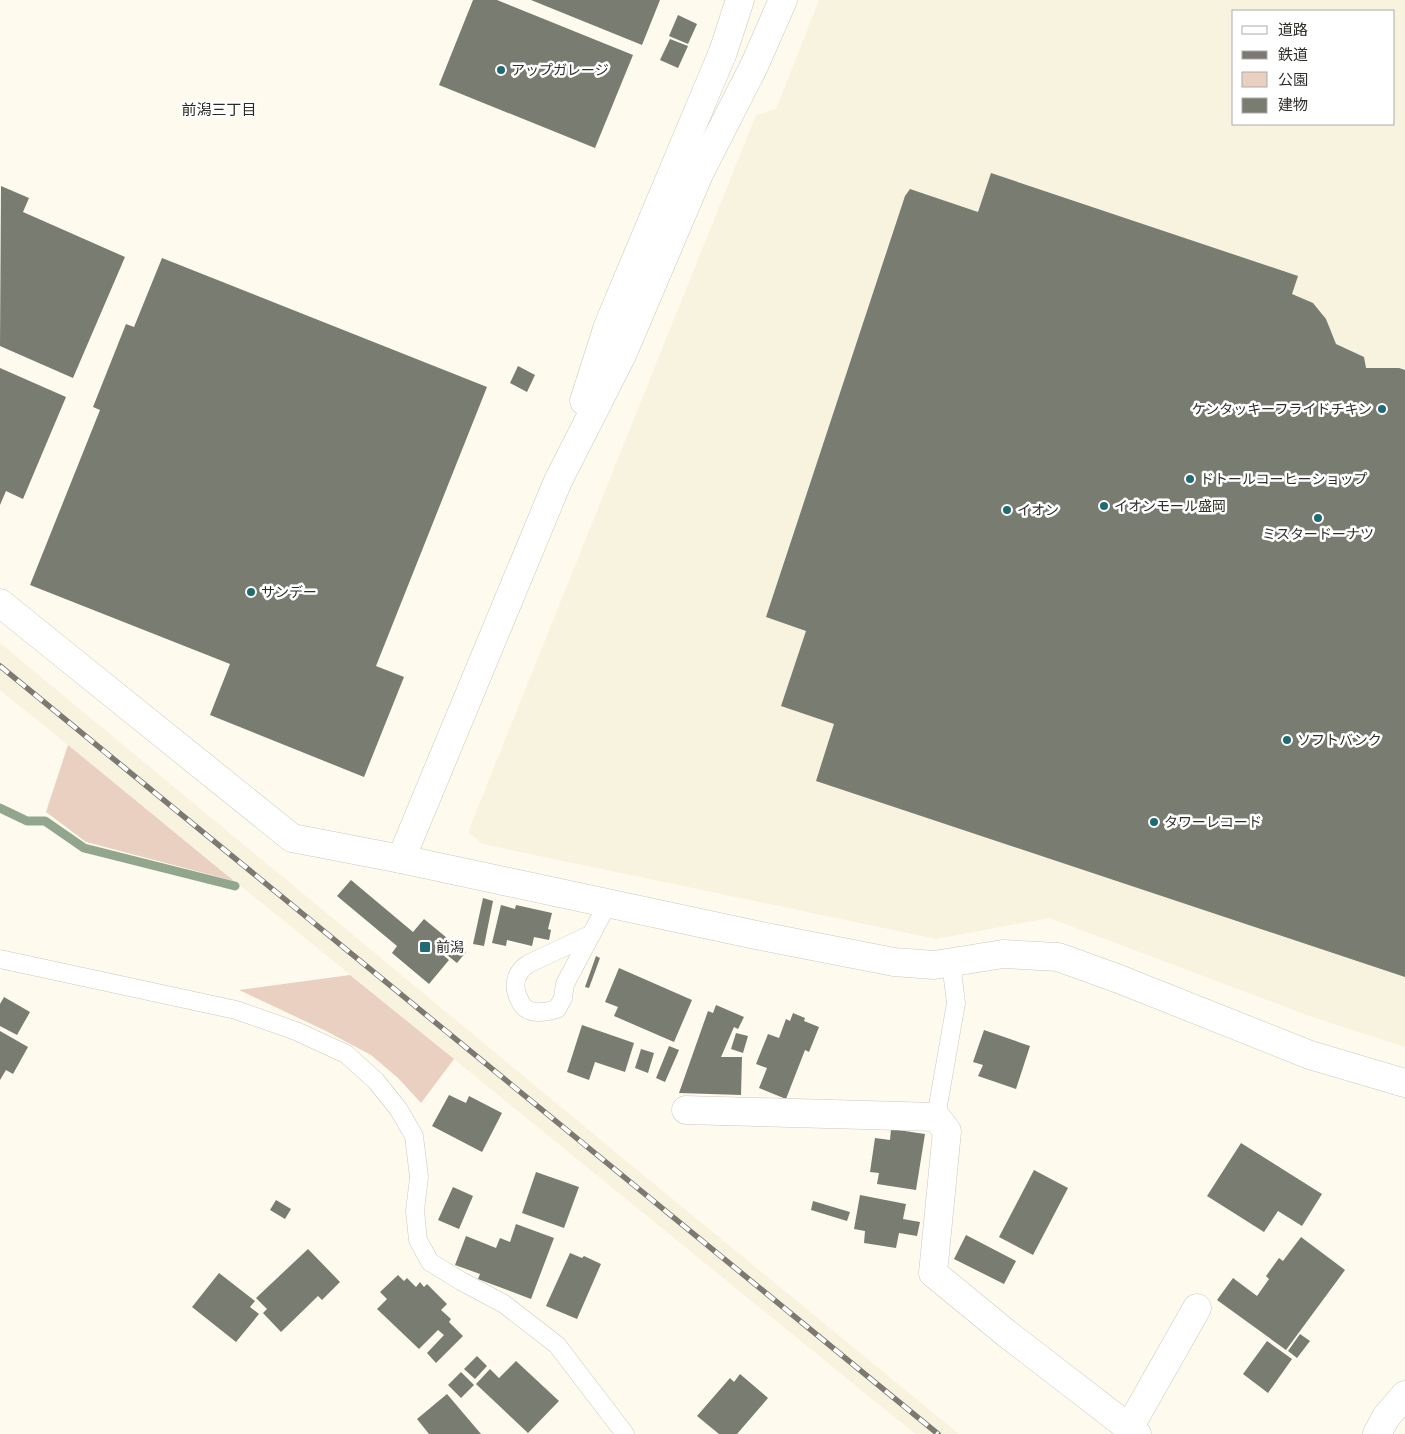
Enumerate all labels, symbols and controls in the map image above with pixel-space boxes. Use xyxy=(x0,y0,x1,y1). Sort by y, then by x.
legend xyxy=(1232,10,1395,125)
text: 道路 xyxy=(1278,20,1308,39)
text: 鉄道 xyxy=(1278,45,1308,64)
place label: アップガレージ xyxy=(511,61,609,79)
marker: アップガレージ xyxy=(495,64,507,76)
text: 公園 xyxy=(1278,70,1308,89)
text: 建物 xyxy=(1278,95,1308,114)
district label: 前潟三丁目 xyxy=(181,100,257,119)
place label: ケンタッキーフライドチキン xyxy=(1192,400,1372,418)
marker: ケンタッキーフライドチキン xyxy=(1376,403,1388,415)
place label: ドトールコーヒーショップ xyxy=(1200,470,1367,488)
marker: ドトールコーヒーショップ xyxy=(1184,473,1196,485)
place label: イオンモール盛岡 xyxy=(1114,497,1226,515)
marker: イオンモール盛岡 xyxy=(1098,500,1110,512)
place label: イオン xyxy=(1017,501,1059,519)
marker: イオン xyxy=(1001,504,1013,516)
marker: ミスタードーナツ xyxy=(1312,512,1324,524)
place label: ミスタードーナツ xyxy=(1262,525,1374,543)
place label: サンデー xyxy=(261,583,317,601)
marker: サンデー xyxy=(245,586,257,598)
place label: ソフトバンク xyxy=(1297,731,1382,749)
marker: ソフトバンク xyxy=(1281,734,1293,746)
place label: タワーレコード xyxy=(1164,813,1262,831)
marker: タワーレコード xyxy=(1148,816,1160,828)
place label: 前潟 xyxy=(436,938,464,956)
marker: 前潟 xyxy=(418,940,432,954)

